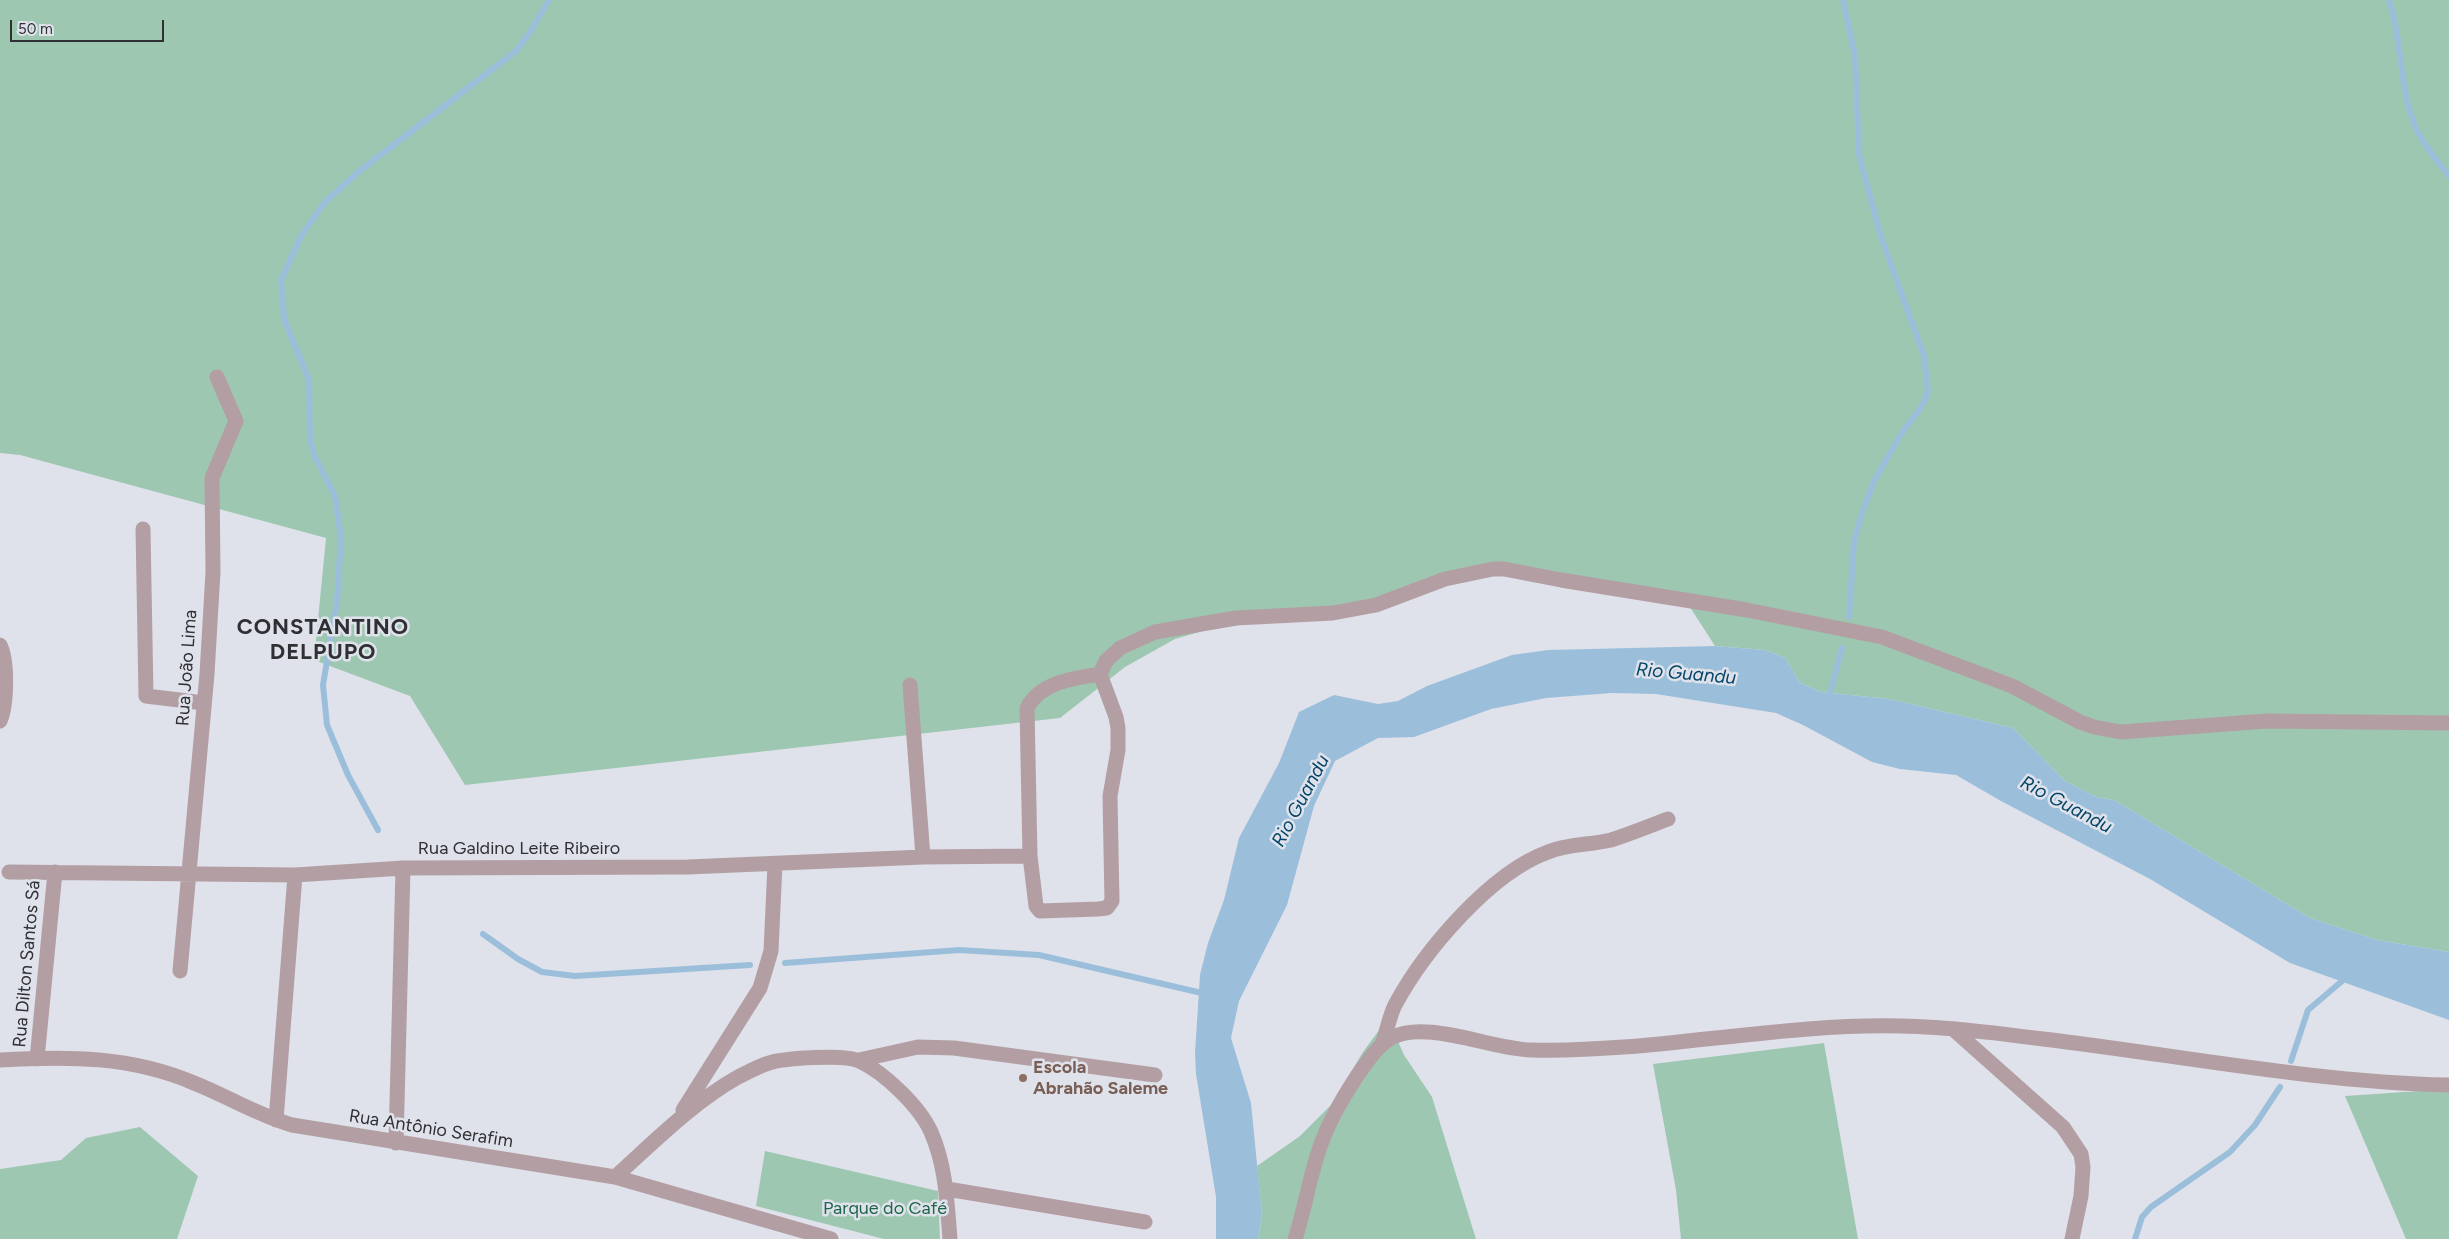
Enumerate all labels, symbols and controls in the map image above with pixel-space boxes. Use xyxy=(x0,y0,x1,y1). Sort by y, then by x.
scale bar xyxy=(12,10,166,42)
text: 50 m xyxy=(18,20,53,38)
street label: Rua João Lima xyxy=(172,609,202,727)
district label: CONSTANTINO DELPUPO xyxy=(235,615,411,666)
water label: Rio Guandu xyxy=(1635,658,1737,690)
water label: Rio Guandu xyxy=(1267,751,1335,851)
water label: Rio Guandu xyxy=(2016,771,2116,839)
street label: Rua Galdino Leite Ribeiro xyxy=(418,838,620,860)
street label: Rua Dilton Santos Sá xyxy=(9,880,45,1048)
place label: Escola Abrahão Saleme xyxy=(1033,1057,1168,1100)
marker: Escola Abrahão Saleme xyxy=(1017,1072,1029,1084)
street label: Rua Antônio Serafim xyxy=(347,1105,515,1153)
park label: Parque do Café xyxy=(823,1198,947,1220)

